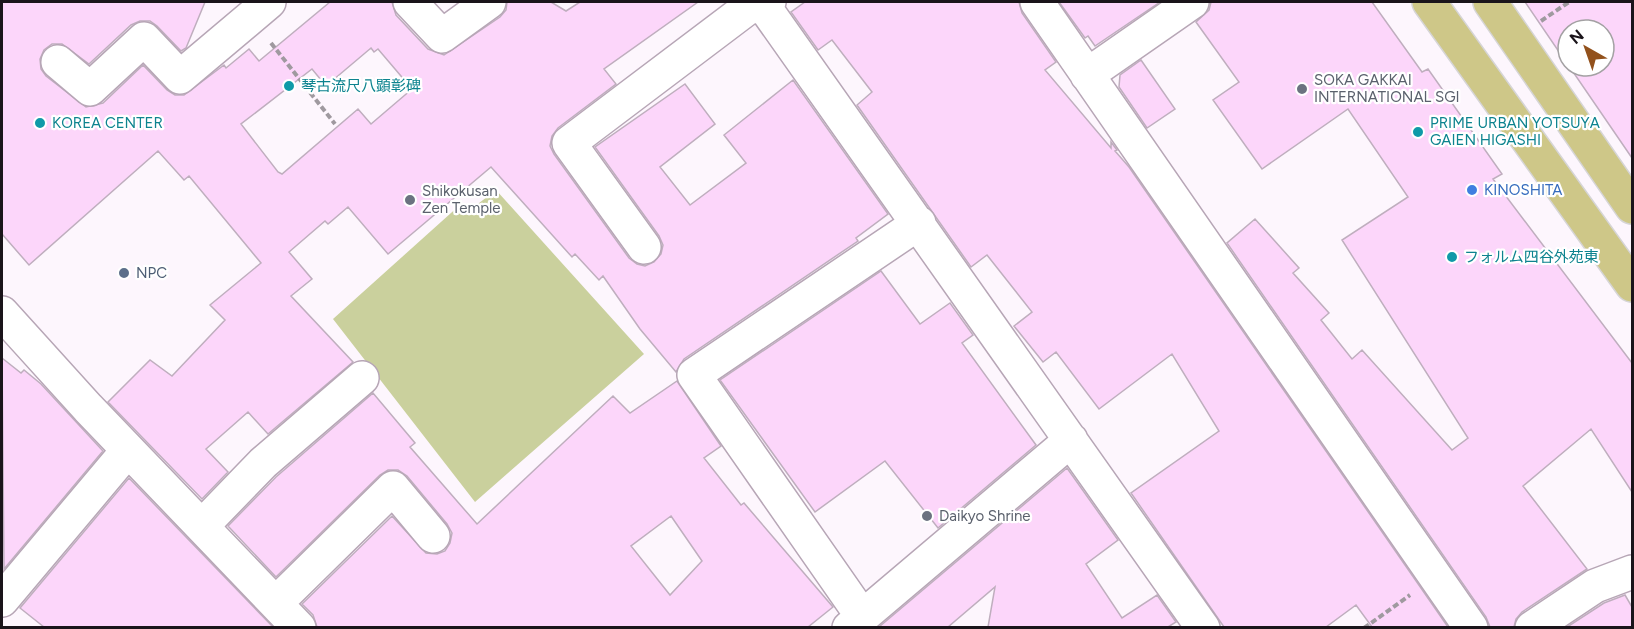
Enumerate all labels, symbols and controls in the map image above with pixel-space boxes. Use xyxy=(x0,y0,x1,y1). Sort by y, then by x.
north arrow xyxy=(1556,18,1616,78)
text: N xyxy=(1566,26,1588,48)
place label: SOKA GAKKAI INTERNATIONAL SGI xyxy=(1314,71,1459,106)
place label: 琴古流尺八顕彰碑 xyxy=(301,77,421,95)
marker: 琴古流尺八顕彰碑 xyxy=(282,79,296,93)
marker: SOKA GAKKAI INTERNATIONAL SGI xyxy=(1295,82,1309,96)
place label: KOREA CENTER xyxy=(52,114,163,132)
place label: PRIME URBAN YOTSUYA GAIEN HIGASHI xyxy=(1430,114,1600,149)
marker: KOREA CENTER xyxy=(33,116,47,130)
marker: PRIME URBAN YOTSUYA GAIEN HIGASHI xyxy=(1411,125,1425,139)
place label: KINOSHITA xyxy=(1484,181,1562,199)
place label: Shikokusan Zen Temple xyxy=(422,182,501,217)
marker: KINOSHITA xyxy=(1465,183,1479,197)
marker: Shikokusan Zen Temple xyxy=(403,193,417,207)
place label: フォルム四谷外苑東 xyxy=(1464,248,1599,266)
marker: フォルム四谷外苑東 xyxy=(1445,250,1459,264)
place label: NPC xyxy=(136,264,167,282)
marker: NPC xyxy=(117,266,131,280)
place label: Daikyo Shrine xyxy=(939,507,1031,525)
marker: Daikyo Shrine xyxy=(920,509,934,523)

